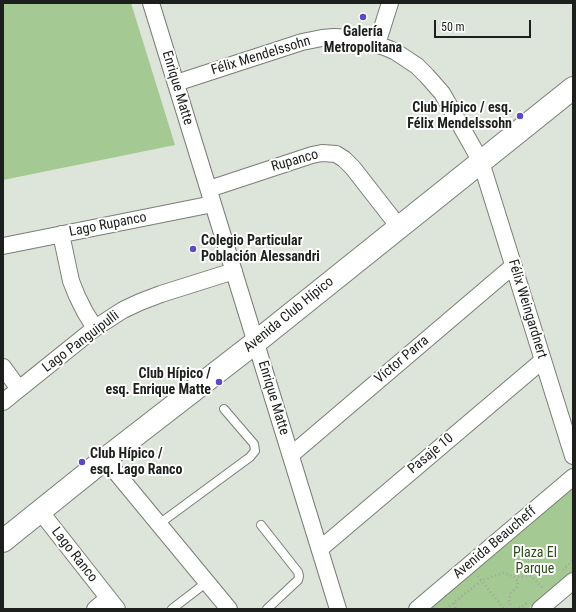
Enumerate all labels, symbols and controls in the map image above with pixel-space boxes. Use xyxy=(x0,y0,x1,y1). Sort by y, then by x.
marker: Galería Metropolitana xyxy=(358,12,368,22)
scale bar xyxy=(436,12,533,38)
text: 50 m xyxy=(441,20,465,34)
place label: Galería Metropolitana xyxy=(324,24,402,56)
street label: Félix Mendelssohn xyxy=(209,33,313,79)
street label: Enrique Matte xyxy=(158,49,196,127)
place label: Club Hípico / esq. Félix Mendelssohn xyxy=(407,100,512,132)
marker: Club Hípico / esq. Félix Mendelssohn xyxy=(515,111,525,121)
street label: Rupanco xyxy=(270,146,320,176)
street label: Lago Rupanco xyxy=(68,209,148,241)
place label: Colegio Particular Población Alessandri xyxy=(201,233,320,266)
marker: Colegio Particular Población Alessandri xyxy=(188,244,198,254)
street label: Félix Weingardnert xyxy=(504,257,550,361)
street label: Avenida Club Hípico xyxy=(241,274,337,356)
street label: Lago Panguipulli xyxy=(39,308,123,376)
street label: Víctor Parra xyxy=(372,333,432,387)
street label: Enrique Matte xyxy=(254,359,292,437)
place label: Club Hípico / esq. Enrique Matte xyxy=(106,366,211,398)
marker: Club Hípico / esq. Enrique Matte xyxy=(214,377,224,387)
street label: Pasaje 10 xyxy=(405,430,457,478)
place label: Club Hípico / esq. Lago Ranco xyxy=(90,446,182,478)
marker: Club Hípico / esq. Lago Ranco xyxy=(77,457,87,467)
street label: Avenida Beaucheff xyxy=(450,503,540,583)
street label: Lago Ranco xyxy=(47,524,101,586)
park label: Plaza El Parque xyxy=(513,545,557,578)

